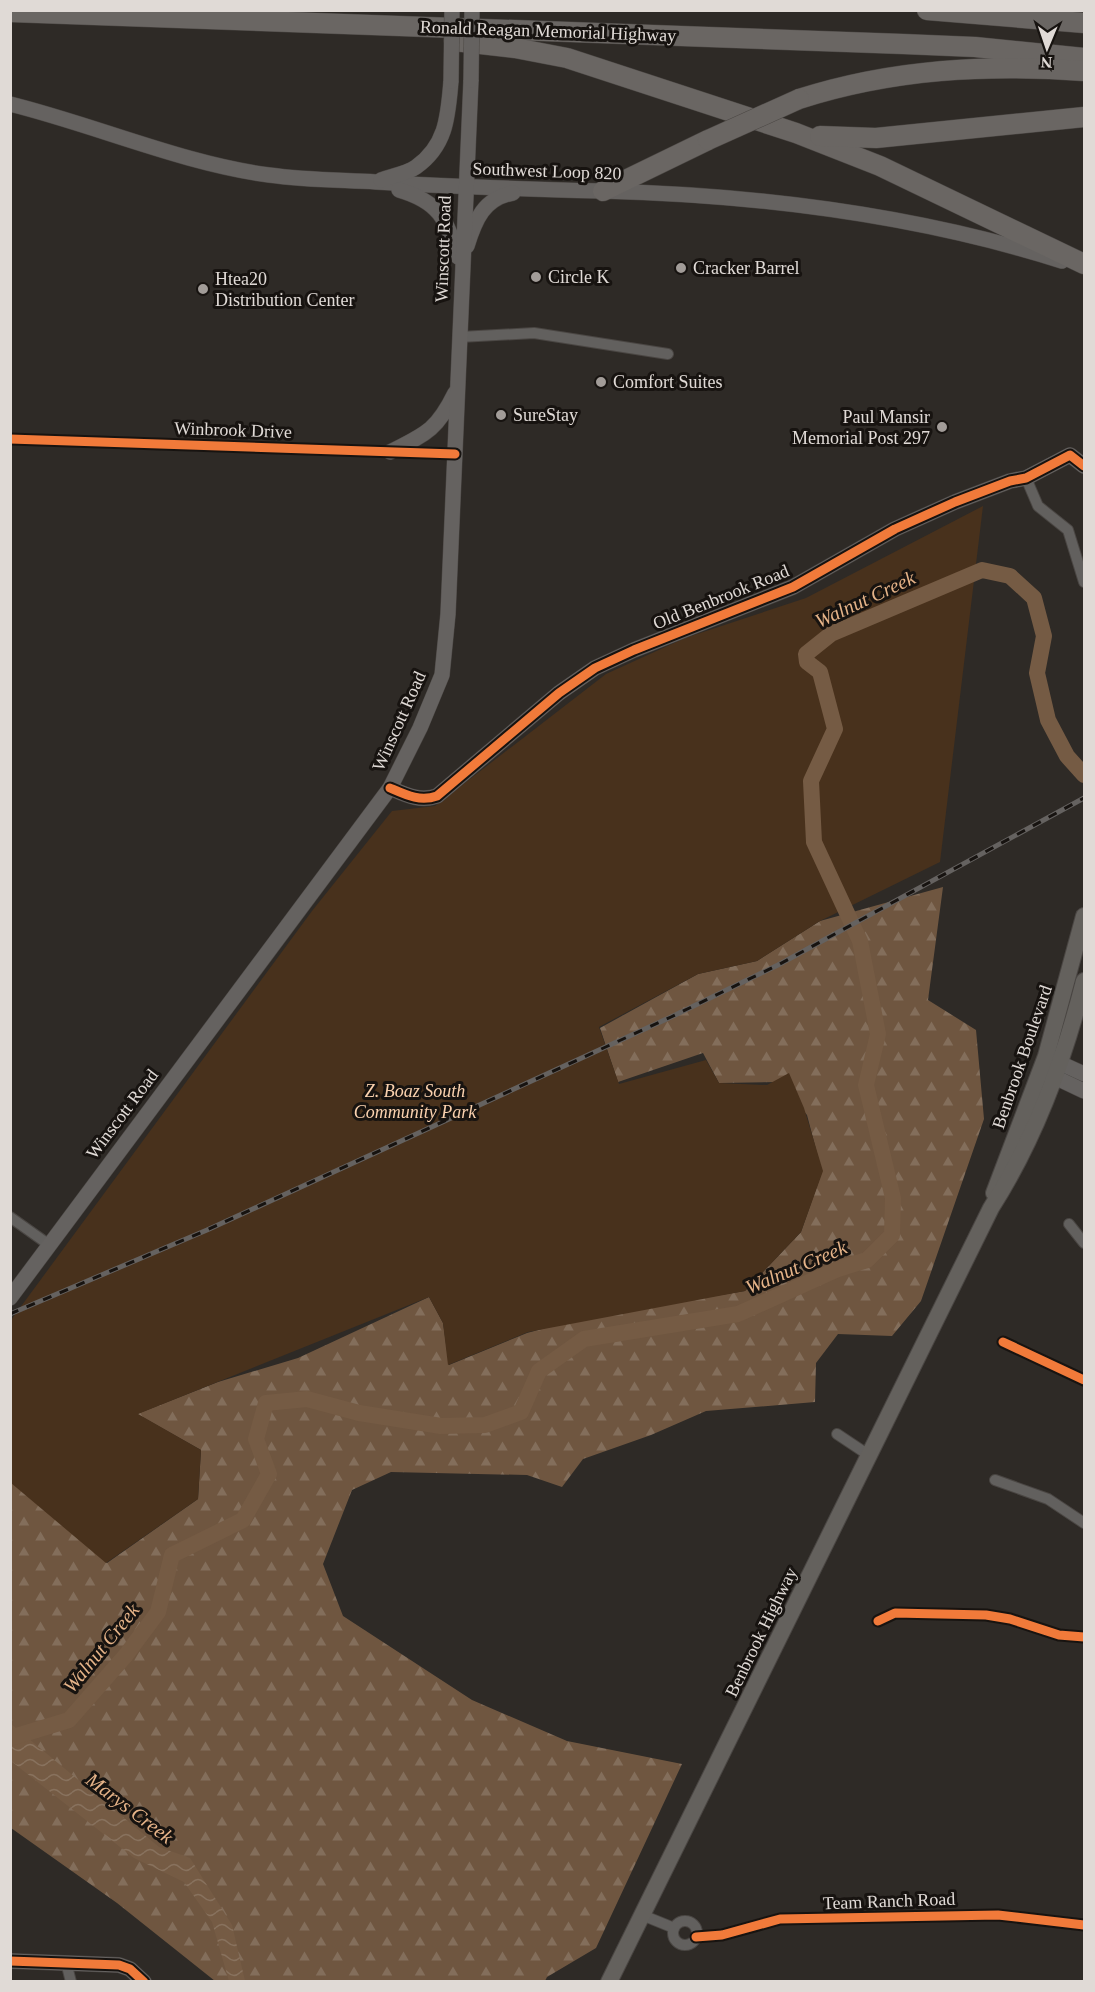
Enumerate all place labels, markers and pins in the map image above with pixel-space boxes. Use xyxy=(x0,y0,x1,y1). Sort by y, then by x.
place label: Cracker Barrel xyxy=(693,258,799,278)
marker: Cracker Barrel xyxy=(674,261,688,275)
place label: Circle K xyxy=(548,267,609,287)
place label: Htea20 Distribution Center xyxy=(215,269,354,310)
marker: Circle K xyxy=(529,270,543,284)
marker: Htea20 Distribution Center xyxy=(196,282,210,296)
place label: Comfort Suites xyxy=(613,372,723,392)
marker: Comfort Suites xyxy=(594,375,608,389)
place label: SureStay xyxy=(513,405,578,425)
place label: Paul Mansir Memorial Post 297 xyxy=(792,407,930,448)
marker: SureStay xyxy=(494,408,508,422)
marker: Paul Mansir Memorial Post 297 xyxy=(935,420,949,434)

